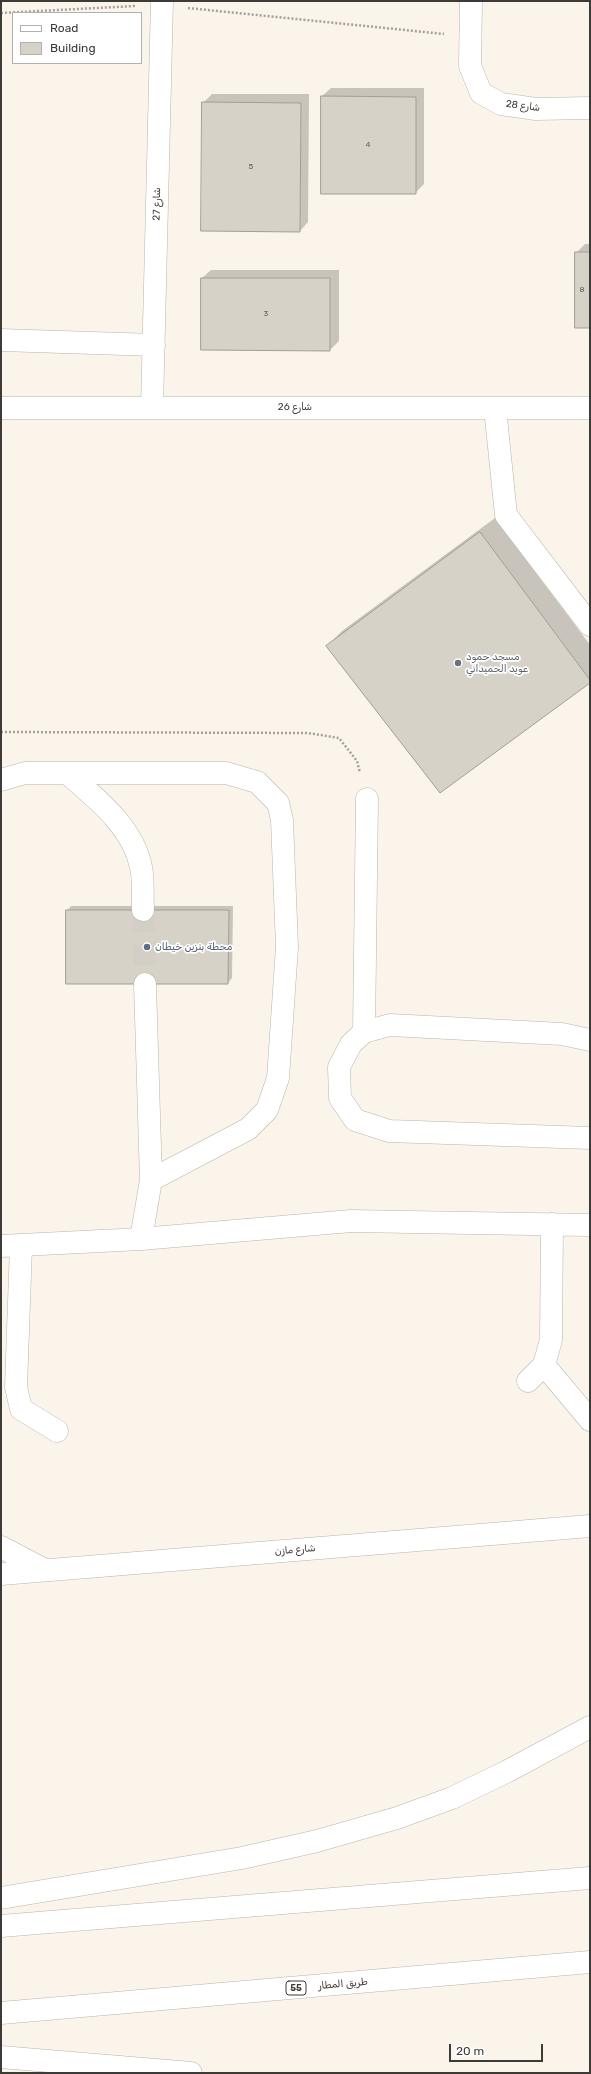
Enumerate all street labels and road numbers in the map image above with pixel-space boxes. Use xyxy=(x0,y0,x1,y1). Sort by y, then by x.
street label: شارع 28 xyxy=(505,98,541,114)
street label: شارع 27 xyxy=(151,187,163,221)
street label: شارع 26 xyxy=(278,401,312,413)
street label: شارع مازن xyxy=(274,1542,316,1558)
street label: طريق المطار xyxy=(318,1976,368,1992)
road number: 55 xyxy=(286,1981,306,1995)

